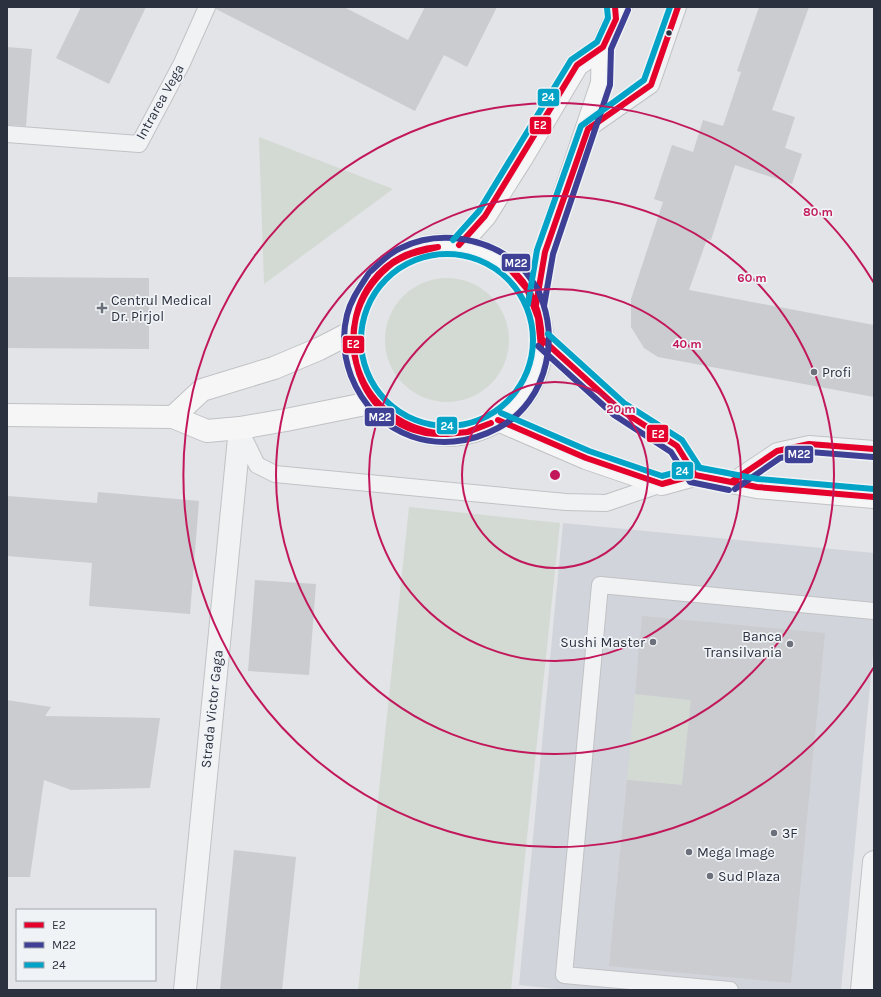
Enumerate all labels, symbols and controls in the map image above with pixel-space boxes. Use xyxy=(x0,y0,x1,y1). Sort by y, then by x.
unlabelled marker xyxy=(664,28,674,38)
street label: Intrarea Vega xyxy=(132,61,188,143)
line badge: 24 xyxy=(537,88,560,107)
text: 24 xyxy=(541,91,555,104)
line badge: E2 xyxy=(529,116,552,135)
text: E2 xyxy=(533,119,547,132)
text: 80 m xyxy=(803,205,833,219)
line badge: M22 xyxy=(501,253,531,272)
text: M22 xyxy=(505,257,528,270)
text: 60 m xyxy=(737,271,767,285)
place label: Centrul Medical Dr. Pirjol xyxy=(111,292,212,325)
marker: Centrul Medical Dr. Pirjol xyxy=(96,302,108,314)
line badge: E2 xyxy=(342,335,365,354)
text: 40 m xyxy=(672,337,702,351)
text: E2 xyxy=(346,338,360,351)
place label: Profi xyxy=(822,364,851,381)
marker: Profi xyxy=(809,367,819,377)
text: 20 m xyxy=(606,402,636,416)
line badge: M22 xyxy=(364,407,395,427)
text: M22 xyxy=(369,411,392,424)
line badge: 24 xyxy=(436,416,458,435)
text: 24 xyxy=(440,420,454,433)
line badge: E2 xyxy=(646,424,669,443)
text: E2 xyxy=(651,428,665,441)
line badge: M22 xyxy=(784,445,814,464)
text: M22 xyxy=(788,448,811,461)
line badge: 24 xyxy=(671,461,694,480)
text: 24 xyxy=(675,465,689,478)
centre of rings xyxy=(548,468,562,482)
place label: Banca Transilvania xyxy=(704,628,782,661)
place label: Sushi Master xyxy=(560,634,646,651)
marker: Sushi Master xyxy=(648,637,658,647)
marker: Banca Transilvania xyxy=(785,639,795,649)
street label: Strada Victor Gaga xyxy=(197,649,227,769)
place label: 3F xyxy=(782,825,798,842)
marker: 3F xyxy=(769,828,779,838)
place label: Mega Image xyxy=(697,844,775,861)
marker: Mega Image xyxy=(684,847,694,857)
place label: Sud Plaza xyxy=(718,868,780,885)
marker: Sud Plaza xyxy=(705,871,715,881)
legend xyxy=(16,909,156,981)
text: E2 xyxy=(52,918,66,932)
text: M22 xyxy=(52,938,76,952)
text: 24 xyxy=(52,958,66,972)

